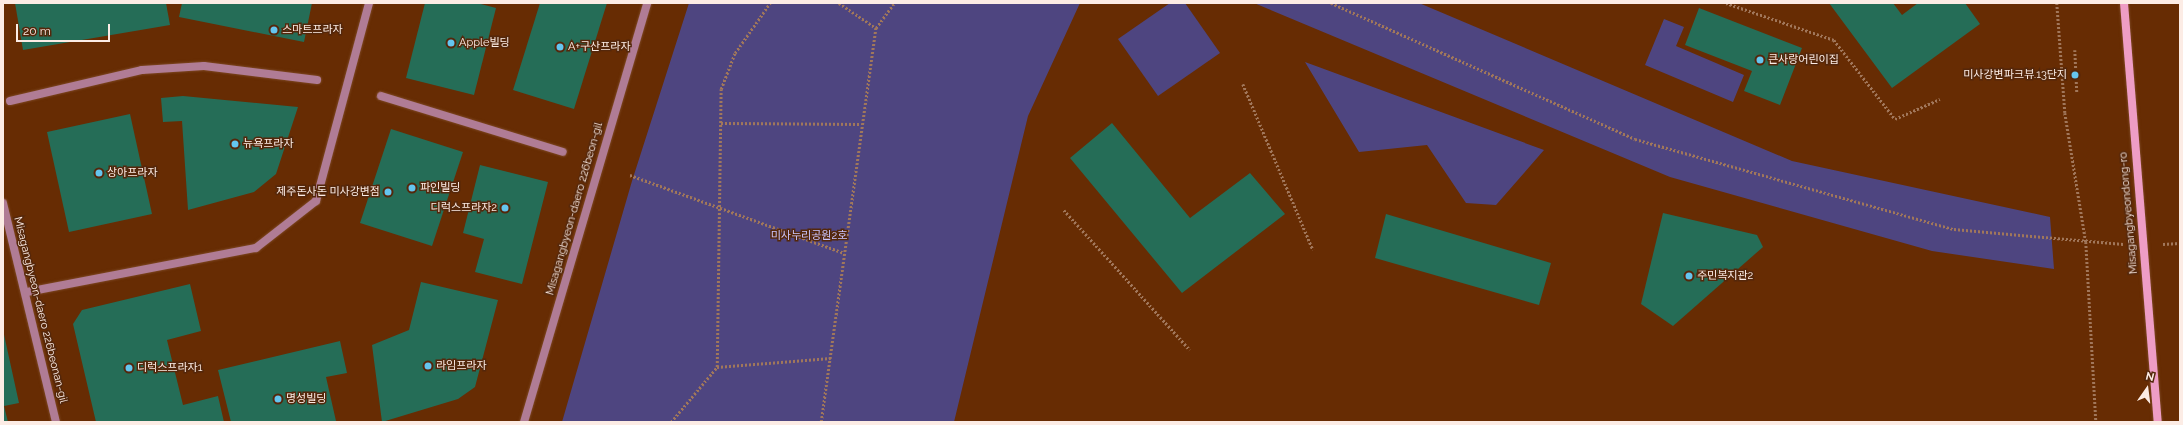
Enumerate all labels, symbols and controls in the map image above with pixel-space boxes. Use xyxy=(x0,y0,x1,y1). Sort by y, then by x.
scale bar xyxy=(18,16,112,42)
place label: 스마트프라자 xyxy=(282,23,343,37)
text: 20 m xyxy=(23,24,51,38)
marker: 스마트프라자 xyxy=(269,25,279,35)
place label: Apple빌딩 xyxy=(459,36,510,50)
marker: Apple빌딩 xyxy=(446,38,456,48)
place label: A+구산프라자 xyxy=(568,40,631,54)
marker: A+구산프라자 xyxy=(555,42,565,52)
place label: 큰사랑어린이집 xyxy=(1768,53,1839,67)
marker: 큰사랑어린이집 xyxy=(1755,55,1765,65)
place label: 미사강변파크뷰.13단지 xyxy=(1963,68,2067,82)
marker: 미사강변파크뷰.13단지 xyxy=(2070,70,2080,80)
street label: Misagangbyeon-daero 226beon-gil xyxy=(544,121,606,297)
place label: 뉴욕프라자 xyxy=(243,137,294,151)
marker: 뉴욕프라자 xyxy=(230,139,240,149)
street label: Misagangbyeondong-ro xyxy=(2117,151,2141,275)
place label: 상아프라자 xyxy=(107,166,158,180)
marker: 상아프라자 xyxy=(94,168,104,178)
place label: 파인빌딩 xyxy=(420,181,460,195)
marker: 파인빌딩 xyxy=(407,183,417,193)
place label: 제주돈사돈 미사강변점 xyxy=(276,185,380,199)
marker: 제주돈사돈 미사강변점 xyxy=(383,187,393,197)
place label: 디럭스프라자2 xyxy=(431,201,497,215)
marker: 디럭스프라자2 xyxy=(500,203,510,213)
street label: Misagangbyeon-daero 226beonan-gil xyxy=(10,215,70,405)
park label: 미사누리공원2호 xyxy=(771,229,847,243)
place label: 주민복지관2 xyxy=(1697,269,1753,283)
marker: 주민복지관2 xyxy=(1684,271,1694,281)
place label: 라임프라자 xyxy=(436,359,487,373)
place label: 디럭스프라자1 xyxy=(137,361,202,375)
marker: 라임프라자 xyxy=(423,361,433,371)
marker: 디럭스프라자1 xyxy=(124,363,134,373)
north arrow xyxy=(2127,369,2167,409)
text: N xyxy=(2144,370,2156,384)
place label: 명성빌딩 xyxy=(286,392,326,406)
marker: 명성빌딩 xyxy=(273,394,283,404)

